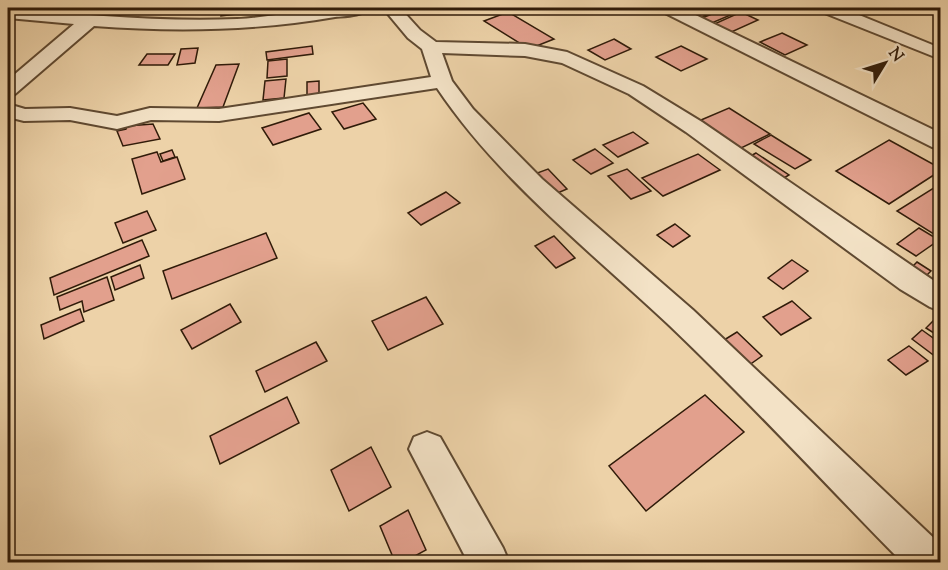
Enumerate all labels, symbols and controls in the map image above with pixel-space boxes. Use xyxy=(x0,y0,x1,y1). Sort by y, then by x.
north arrow xyxy=(855,33,915,93)
text: N xyxy=(882,43,908,68)

